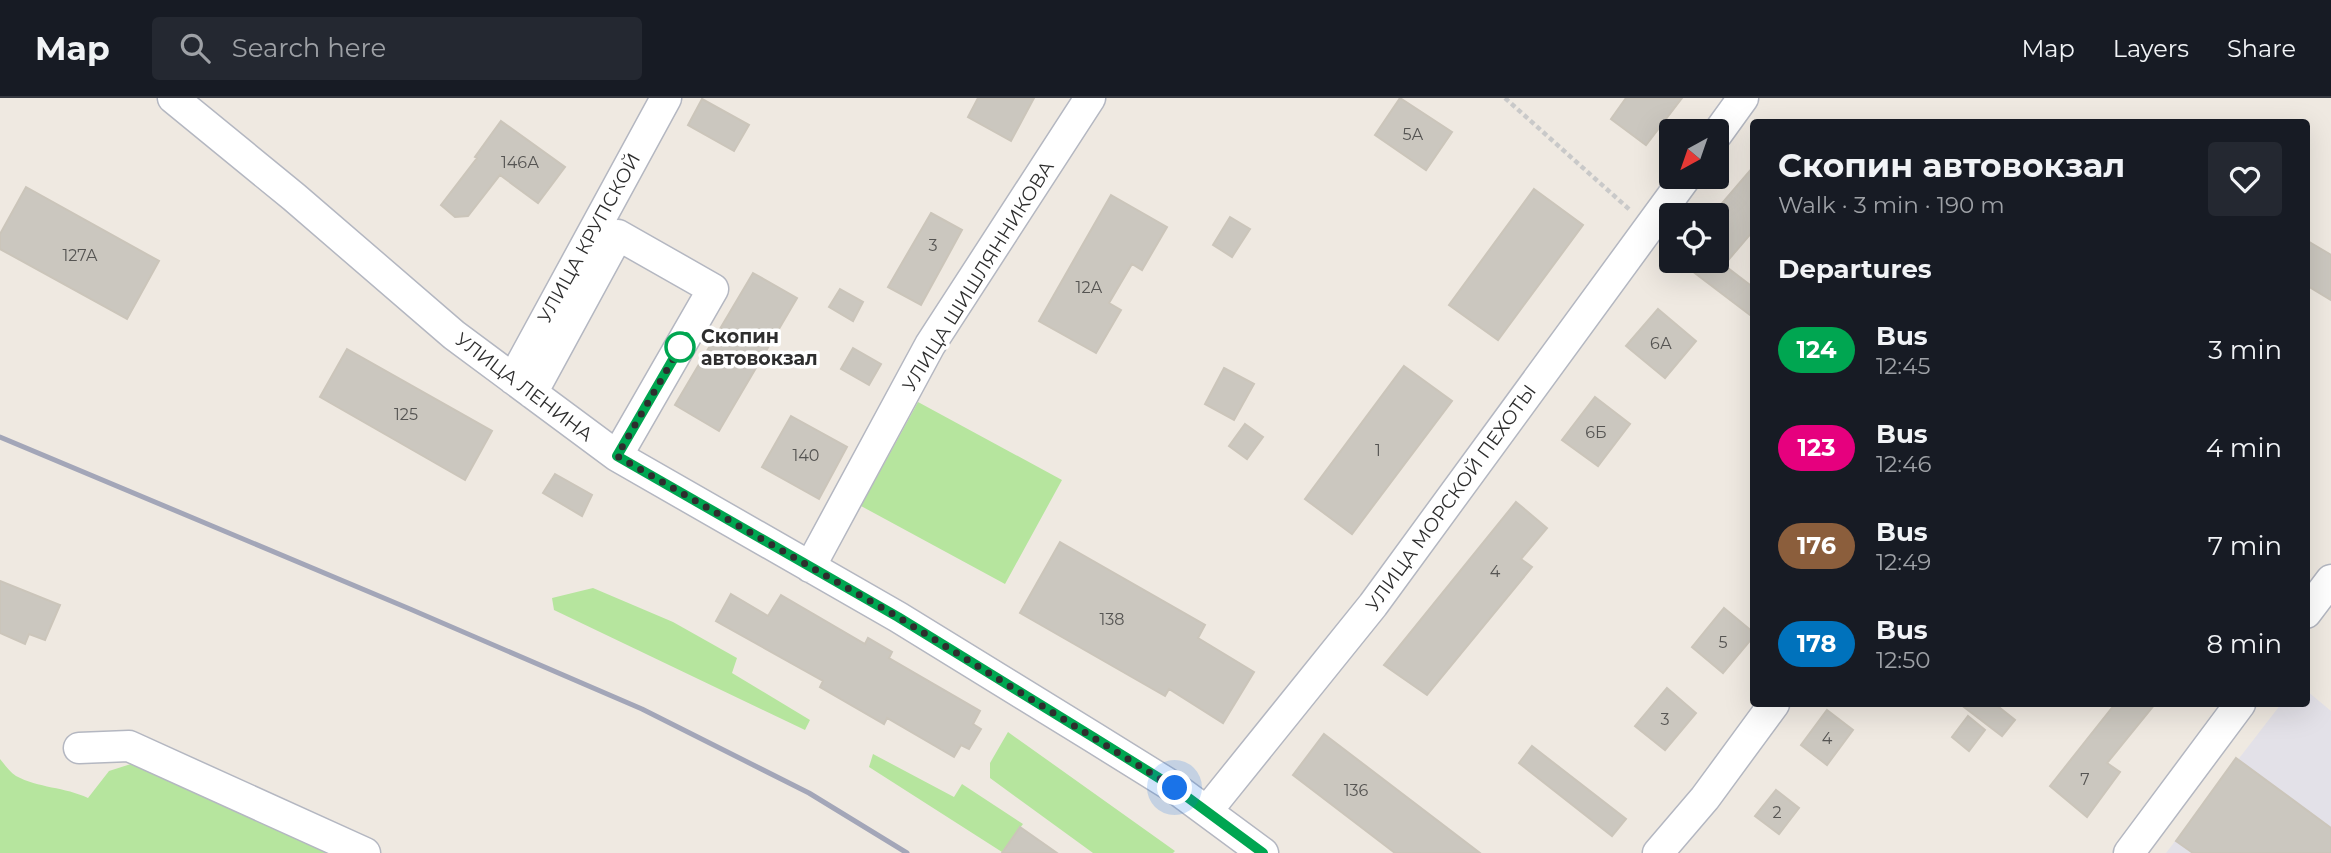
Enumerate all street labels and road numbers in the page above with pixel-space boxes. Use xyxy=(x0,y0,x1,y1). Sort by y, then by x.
street label: УЛИЦА КРУПСКОЙ xyxy=(533,149,645,327)
street label: УЛИЦА ШИШЛЯННИКОВА xyxy=(897,156,1059,396)
street label: УЛИЦА ЛЕНИНА xyxy=(451,328,597,446)
street label: УЛИЦА МОРСКОЙ ПЕХОТЫ xyxy=(1361,380,1541,616)

